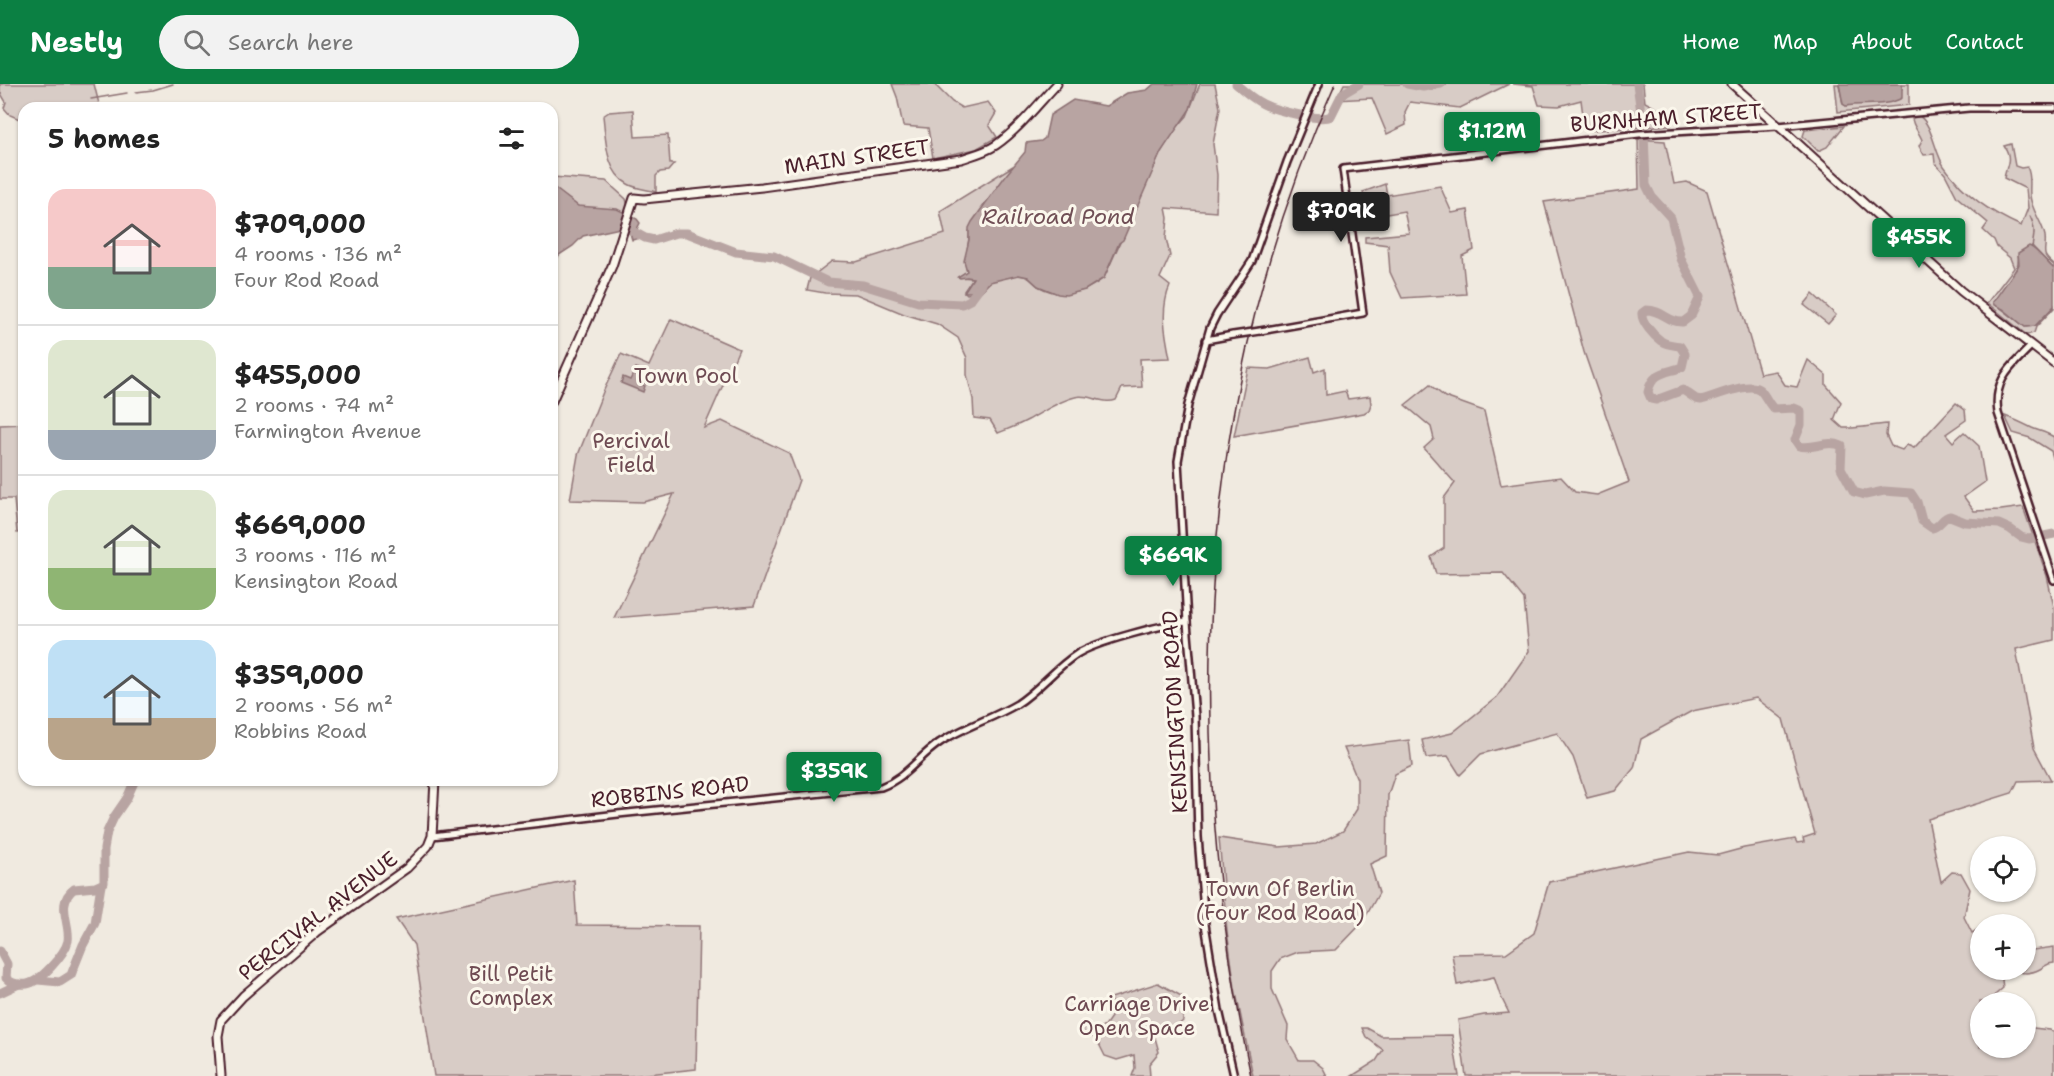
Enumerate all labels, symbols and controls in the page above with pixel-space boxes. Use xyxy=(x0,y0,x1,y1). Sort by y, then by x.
search box xyxy=(159,15,579,69)
text: Nestly xyxy=(30,23,123,61)
icon: search xyxy=(180,26,213,59)
text: Search here xyxy=(228,28,354,57)
text: Home xyxy=(1682,28,1740,56)
text: Map xyxy=(1773,28,1818,56)
text: About xyxy=(1851,28,1912,56)
text: Contact xyxy=(1945,28,2024,56)
street label: BURNHAM STREET xyxy=(1569,97,1763,139)
pin: $1.12M xyxy=(1443,112,1541,163)
text: $1.12M xyxy=(1458,118,1526,144)
text: 5 homes xyxy=(48,121,160,156)
icon: filters xyxy=(495,122,528,155)
street label: MAIN STREET xyxy=(783,133,931,181)
pin: $709K xyxy=(1299,192,1383,243)
text: $709K xyxy=(1307,198,1375,224)
water label: Railroad Pond xyxy=(981,202,1135,231)
text: $709,000 xyxy=(234,206,366,241)
icon: home xyxy=(96,213,168,285)
pin: $455K xyxy=(1877,218,1961,269)
text: $455K xyxy=(1886,224,1952,250)
text: 4 rooms · 136 m² xyxy=(234,241,402,267)
text: Four Rod Road xyxy=(234,267,379,293)
text: $455,000 xyxy=(234,357,361,392)
park label: Town Pool xyxy=(634,362,739,390)
icon: home xyxy=(96,364,168,436)
text: 2 rooms · 74 m² xyxy=(234,392,394,418)
text: Farmington Avenue xyxy=(234,418,422,444)
park label: Percival Field xyxy=(592,427,670,479)
text: $669,000 xyxy=(234,507,366,542)
icon: home xyxy=(96,514,168,586)
pin: $669K xyxy=(1131,536,1215,587)
text: 3 rooms · 116 m² xyxy=(234,542,396,568)
text: $669K xyxy=(1139,542,1207,568)
text: Kensington Road xyxy=(234,568,398,594)
street label: KENSINGTON ROAD xyxy=(1156,610,1194,814)
text: $359,000 xyxy=(234,657,364,692)
icon: home xyxy=(96,664,168,736)
text: 2 rooms · 56 m² xyxy=(234,692,393,718)
text: Robbins Road xyxy=(234,718,367,744)
pin: $359K xyxy=(792,752,876,803)
text: $359K xyxy=(800,758,868,784)
street label: ROBBINS ROAD xyxy=(589,770,751,814)
map controls xyxy=(1970,836,2036,1058)
button: locate xyxy=(1970,836,2036,902)
street label: PERCIVAL AVENUE xyxy=(233,845,403,987)
park label: Town Of Berlin (Four Rod Road) xyxy=(1195,875,1365,927)
button: + xyxy=(1970,914,2036,980)
park label: Bill Petit Complex xyxy=(469,960,553,1012)
park label: Carriage Drive Open Space xyxy=(1064,990,1210,1042)
button: − xyxy=(1970,992,2036,1058)

